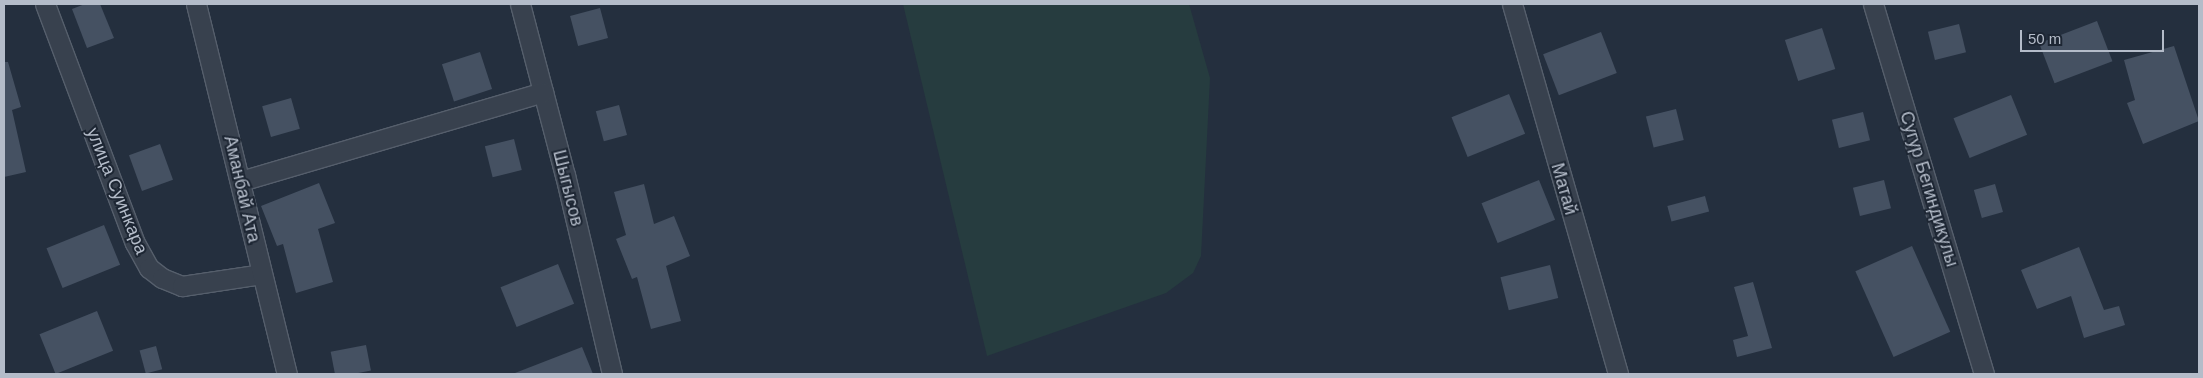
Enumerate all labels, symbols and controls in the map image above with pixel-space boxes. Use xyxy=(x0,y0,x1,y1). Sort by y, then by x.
scale bar xyxy=(2023,20,2167,52)
text: 50 m xyxy=(2028,30,2061,47)
street label: Сугур Бегиндикулы xyxy=(1895,109,1963,269)
street label: улица Суинкара xyxy=(82,124,152,258)
street label: Аманбай Ата xyxy=(219,133,265,245)
street label: Шыгысов xyxy=(548,148,588,228)
street label: Матай xyxy=(1546,161,1582,217)

